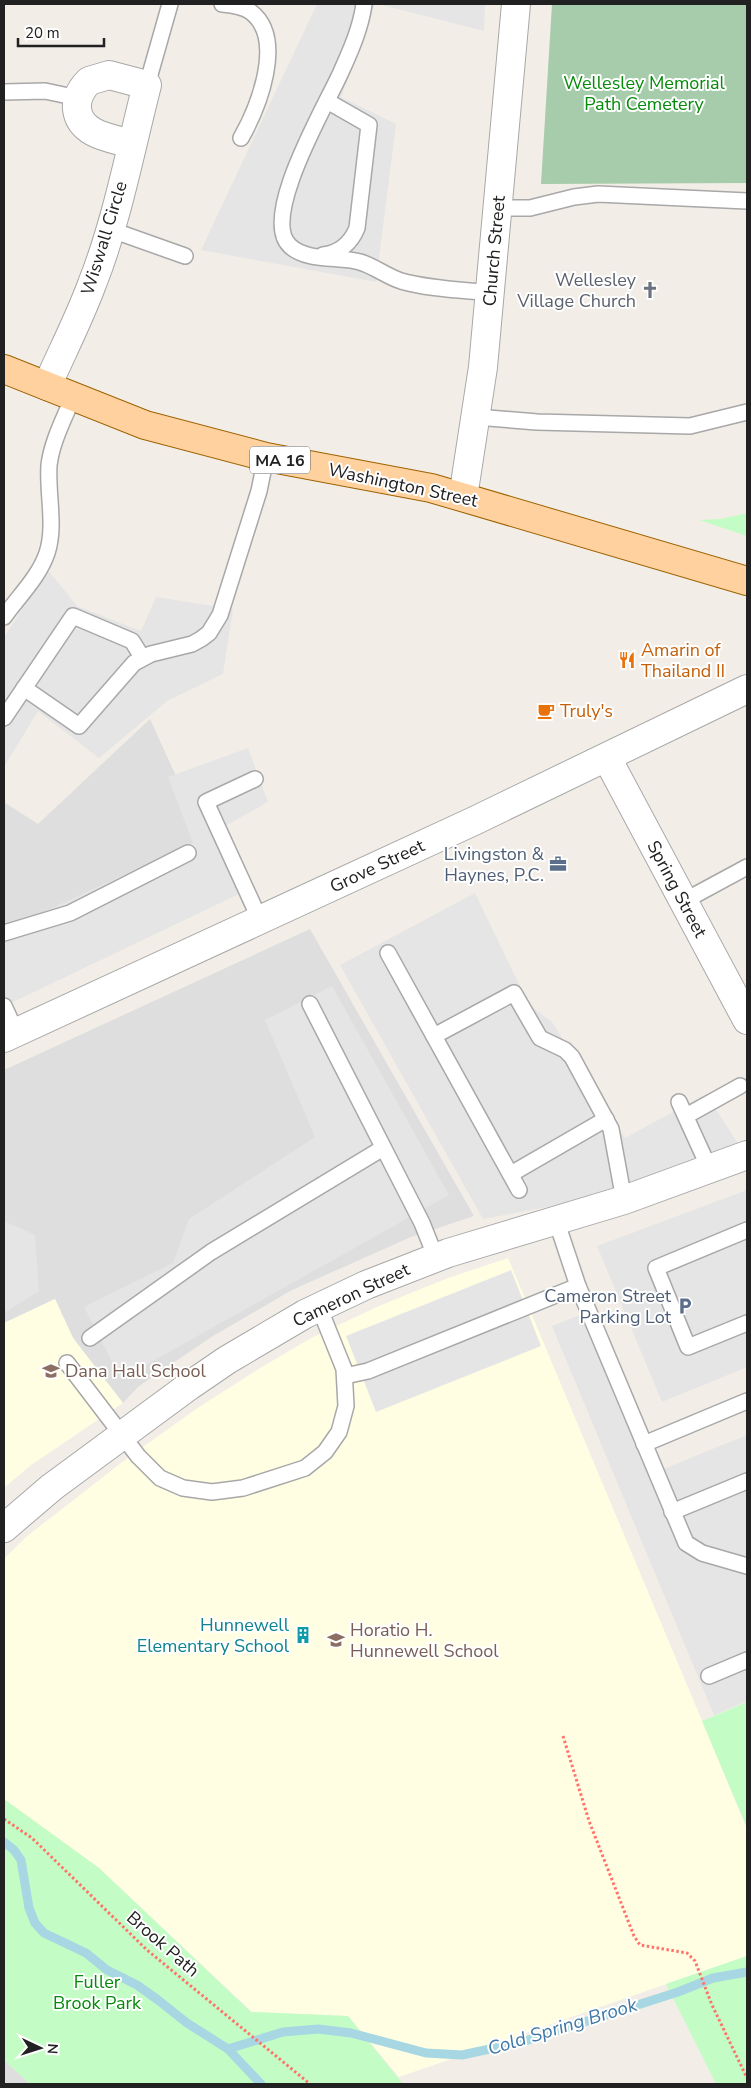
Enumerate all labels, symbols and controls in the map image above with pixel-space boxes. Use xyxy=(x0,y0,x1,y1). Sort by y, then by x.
scale bar xyxy=(18,15,104,47)
text: 20 m xyxy=(25,23,60,43)
park label: Wellesley Memorial Path Cemetery xyxy=(563,71,725,116)
street label: Wiswall Circle xyxy=(75,178,133,298)
street label: Church Street xyxy=(477,194,511,307)
place label: Wellesley Village Church xyxy=(516,268,637,313)
church icon: Wellesley Village Church xyxy=(640,280,660,300)
road number: MA 16 xyxy=(250,446,310,474)
street label: Washington Street xyxy=(326,457,481,513)
place label: Amarin of Thailand II xyxy=(641,638,725,683)
restaurant icon: Amarin of Thailand II xyxy=(617,650,637,670)
place label: Truly's xyxy=(560,699,613,723)
cafe icon: Truly's xyxy=(536,701,556,721)
street label: Grove Street xyxy=(326,833,429,898)
street label: Spring Street xyxy=(641,836,713,942)
place label: Livingston & Haynes, P.C. xyxy=(444,842,545,887)
office icon: Livingston & Haynes, P.C. xyxy=(548,854,568,874)
street label: Cameron Street xyxy=(289,1257,414,1333)
place label: Cameron Street Parking Lot xyxy=(544,1284,672,1329)
parking icon: Cameron Street Parking Lot xyxy=(675,1296,695,1316)
place label: Dana Hall School xyxy=(65,1359,206,1383)
school or university icon: Dana Hall School xyxy=(41,1361,61,1381)
place label: Hunnewell Elementary School xyxy=(137,1613,290,1658)
place label: Horatio H. Hunnewell School xyxy=(350,1618,499,1663)
building icon: Hunnewell Elementary School xyxy=(293,1625,313,1645)
school or university icon: Horatio H. Hunnewell School xyxy=(326,1630,346,1650)
street label: Brook Path xyxy=(121,1906,205,1982)
park label: Fuller Brook Park xyxy=(53,1970,142,2015)
water label: Cold Spring Brook xyxy=(484,1992,641,2062)
north arrow xyxy=(15,2023,65,2073)
text: N xyxy=(43,2043,62,2055)

